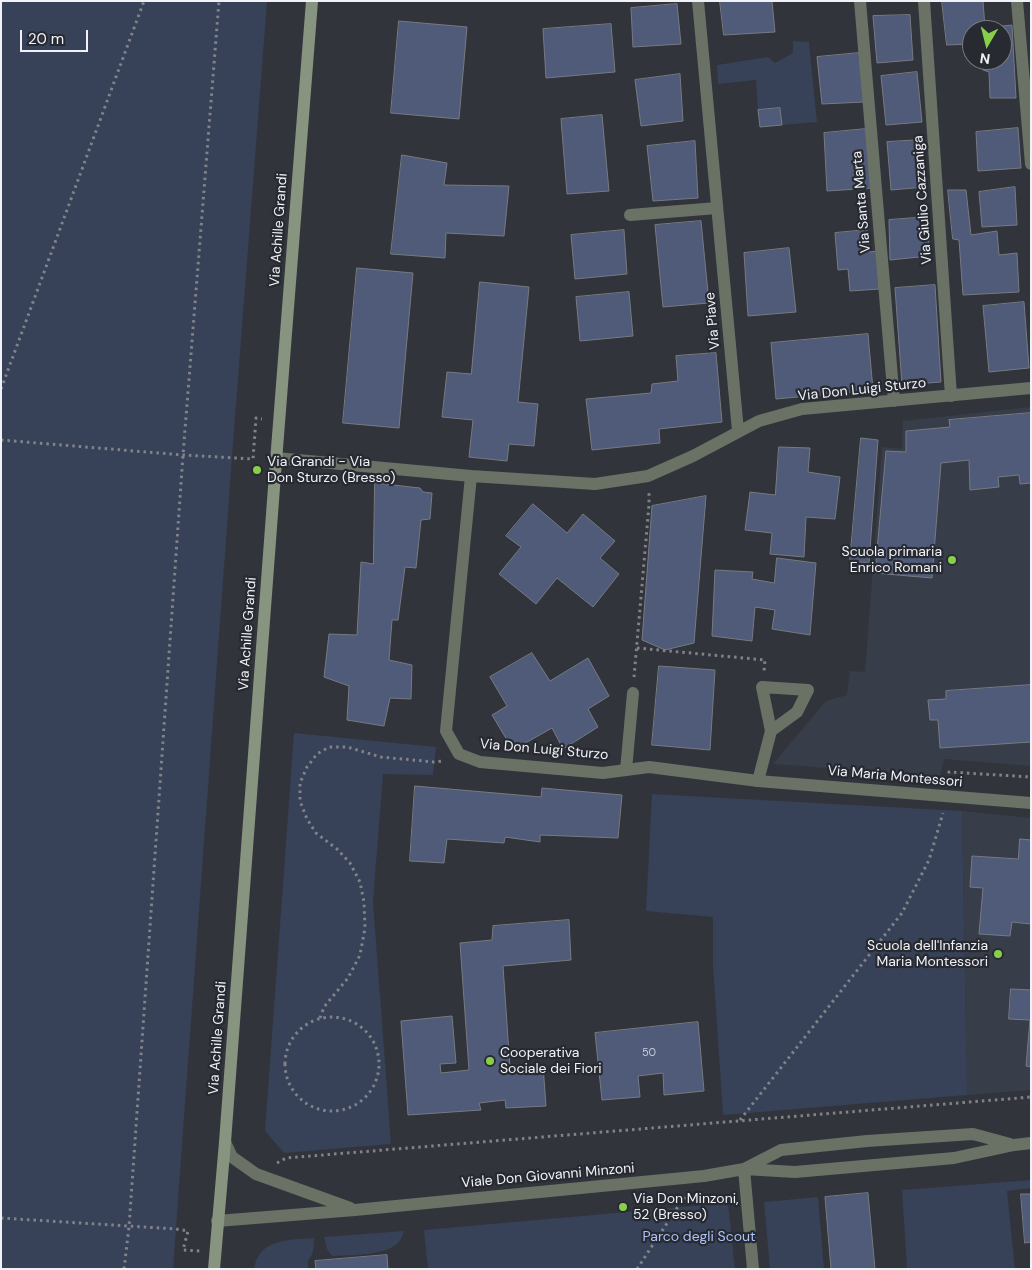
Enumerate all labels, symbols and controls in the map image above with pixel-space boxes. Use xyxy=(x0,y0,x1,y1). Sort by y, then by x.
scale bar xyxy=(22,20,90,52)
north arrow xyxy=(962,20,1012,70)
text: 20 m xyxy=(28,29,64,49)
text: N xyxy=(979,49,991,68)
street label: Via Giulio Cazzaniga xyxy=(910,135,936,265)
street label: Via Santa Marta xyxy=(849,150,875,254)
street label: Via Achille Grandi xyxy=(267,173,291,287)
street label: Via Piave xyxy=(702,291,724,351)
street label: Via Don Luigi Sturzo xyxy=(797,375,927,405)
place label: Via Grandi - Via Don Sturzo (Bresso) xyxy=(267,454,395,487)
marker: Via Grandi - Via Don Sturzo (Bresso) xyxy=(251,464,263,476)
place label: Scuola primaria Enrico Romani xyxy=(842,544,942,576)
marker: Scuola primaria Enrico Romani xyxy=(946,554,958,566)
street label: Via Achille Grandi xyxy=(236,577,260,691)
street label: Via Don Luigi Sturzo xyxy=(479,736,609,764)
street label: Via Maria Montessori xyxy=(827,763,963,791)
place label: Scuola dell'Infanzia Maria Montessori xyxy=(867,938,988,970)
marker: Scuola dell'Infanzia Maria Montessori xyxy=(992,948,1004,960)
street label: Via Achille Grandi xyxy=(206,981,230,1095)
place label: Cooperativa Sociale dei Fiori xyxy=(500,1045,602,1078)
house number: 50 xyxy=(642,1046,656,1060)
marker: Cooperativa Sociale dei Fiori xyxy=(484,1055,496,1067)
street label: Viale Don Giovanni Minzoni xyxy=(461,1160,635,1192)
place label: Via Don Minzoni, 52 (Bresso) xyxy=(633,1191,739,1224)
marker: Via Don Minzoni, 52 (Bresso) xyxy=(617,1201,629,1213)
park label: Parco degli Scout xyxy=(642,1229,756,1245)

